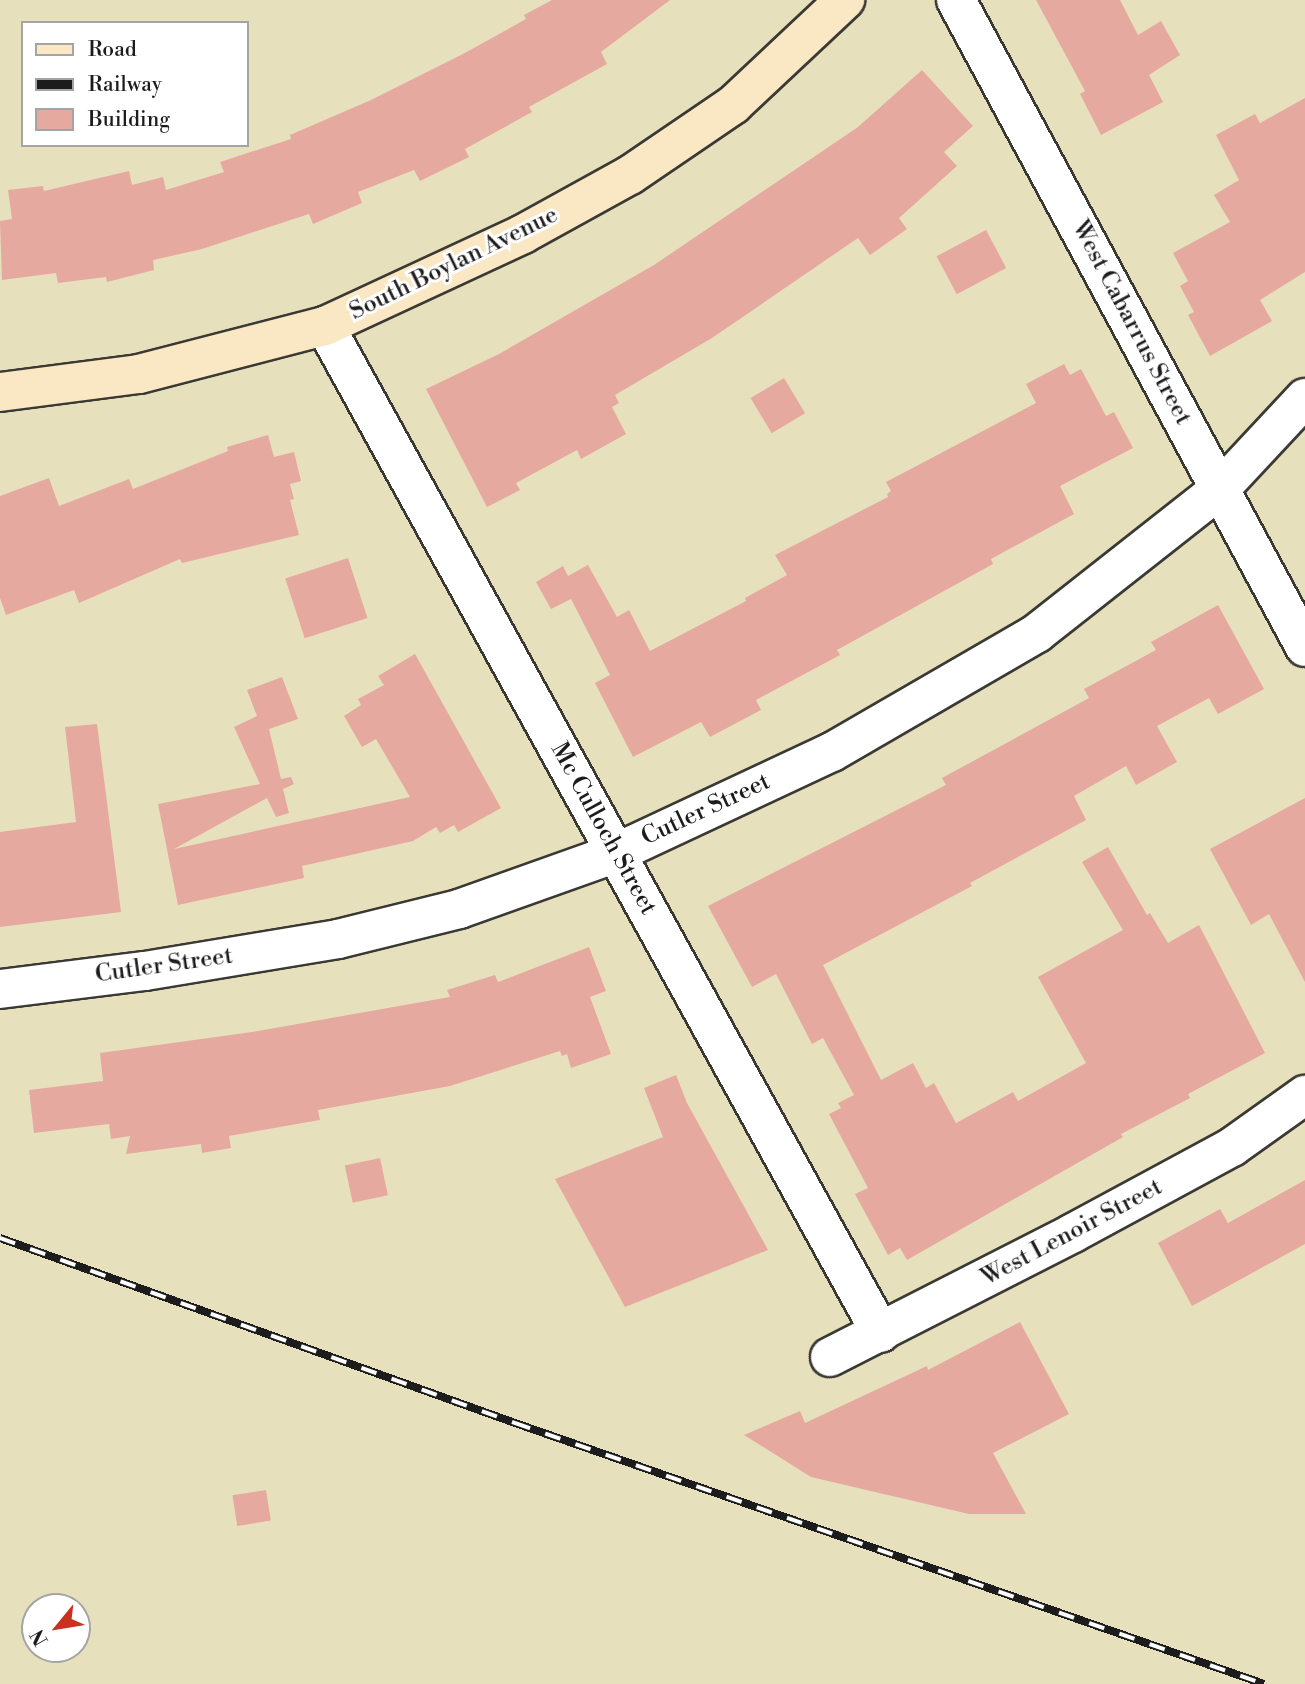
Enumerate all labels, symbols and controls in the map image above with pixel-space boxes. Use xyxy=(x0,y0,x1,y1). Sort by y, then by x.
legend xyxy=(21,21,248,147)
text: Road xyxy=(88,37,137,63)
text: Railway xyxy=(88,72,162,98)
text: Building xyxy=(88,107,170,133)
street label: South Boylan Avenue xyxy=(345,201,563,327)
street label: West Cabarrus Street xyxy=(1065,216,1197,430)
street label: Mc Culloch Street xyxy=(544,738,662,920)
street label: Cutler Street xyxy=(637,768,775,852)
street label: Cutler Street xyxy=(93,942,235,990)
street label: West Lenoir Street xyxy=(977,1173,1167,1293)
north arrow xyxy=(21,1593,91,1663)
text: N xyxy=(25,1625,54,1650)

